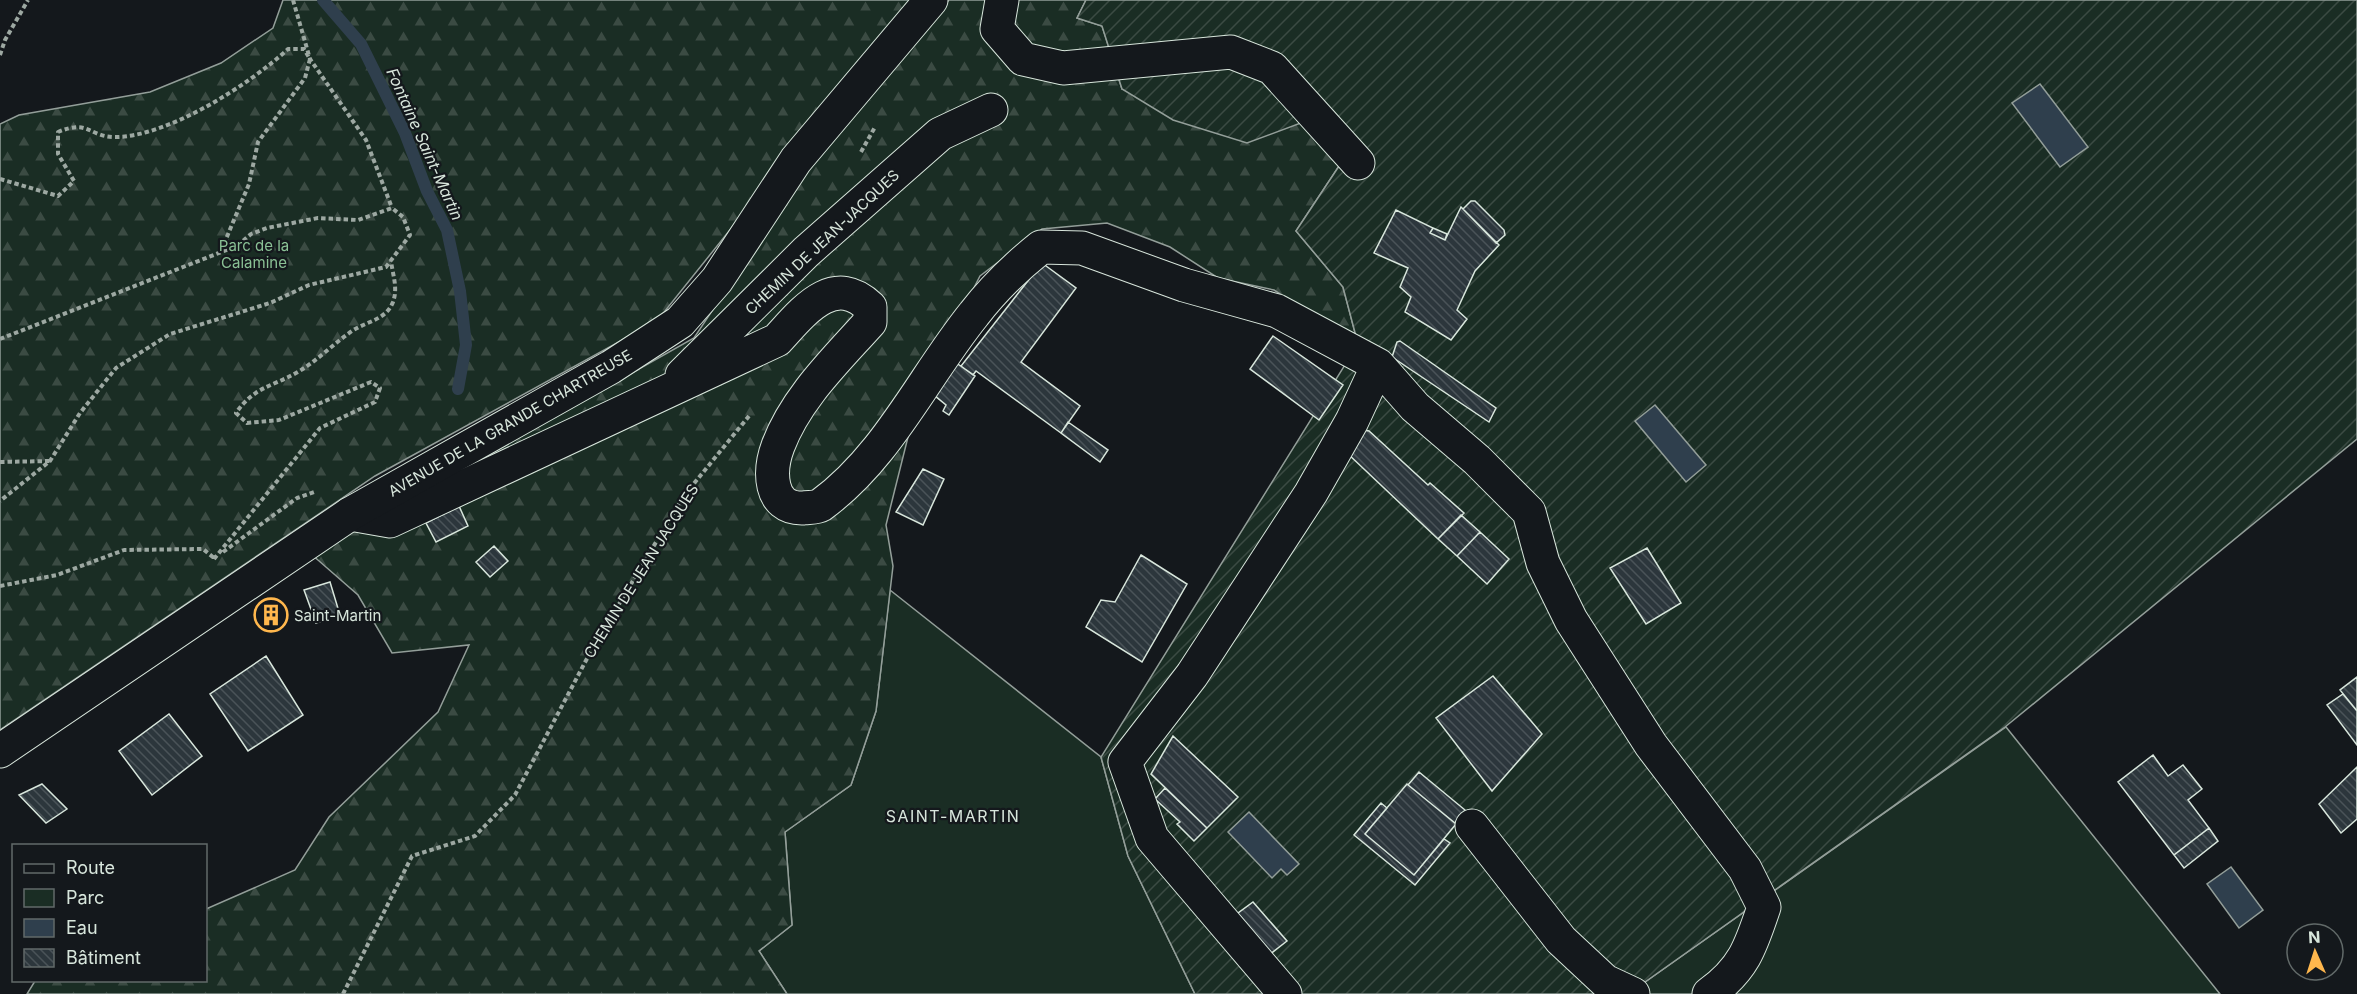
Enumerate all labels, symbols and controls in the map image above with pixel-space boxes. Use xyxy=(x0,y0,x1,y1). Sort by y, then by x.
water label: Fontaine Saint-Martin xyxy=(382,65,468,223)
street label: CHEMIN DE JEAN-JACQUES xyxy=(741,165,903,319)
park label: Parc de la Calamine xyxy=(219,236,289,272)
street label: AVENUE DE LA GRANDE CHARTREUSE xyxy=(385,345,635,501)
street label: CHEMIN DE JEAN JACQUES xyxy=(579,480,703,662)
building icon: Saint-Martin xyxy=(253,597,289,633)
place label: Saint-Martin xyxy=(294,606,381,625)
district label: SAINT-MARTIN xyxy=(886,806,1020,826)
legend xyxy=(12,844,207,982)
text: Route xyxy=(66,857,115,878)
text: Parc xyxy=(66,887,104,908)
text: Eau xyxy=(66,917,98,938)
north arrow xyxy=(2285,922,2345,982)
text: N xyxy=(2308,927,2321,947)
text: Bâtiment xyxy=(66,947,141,968)

